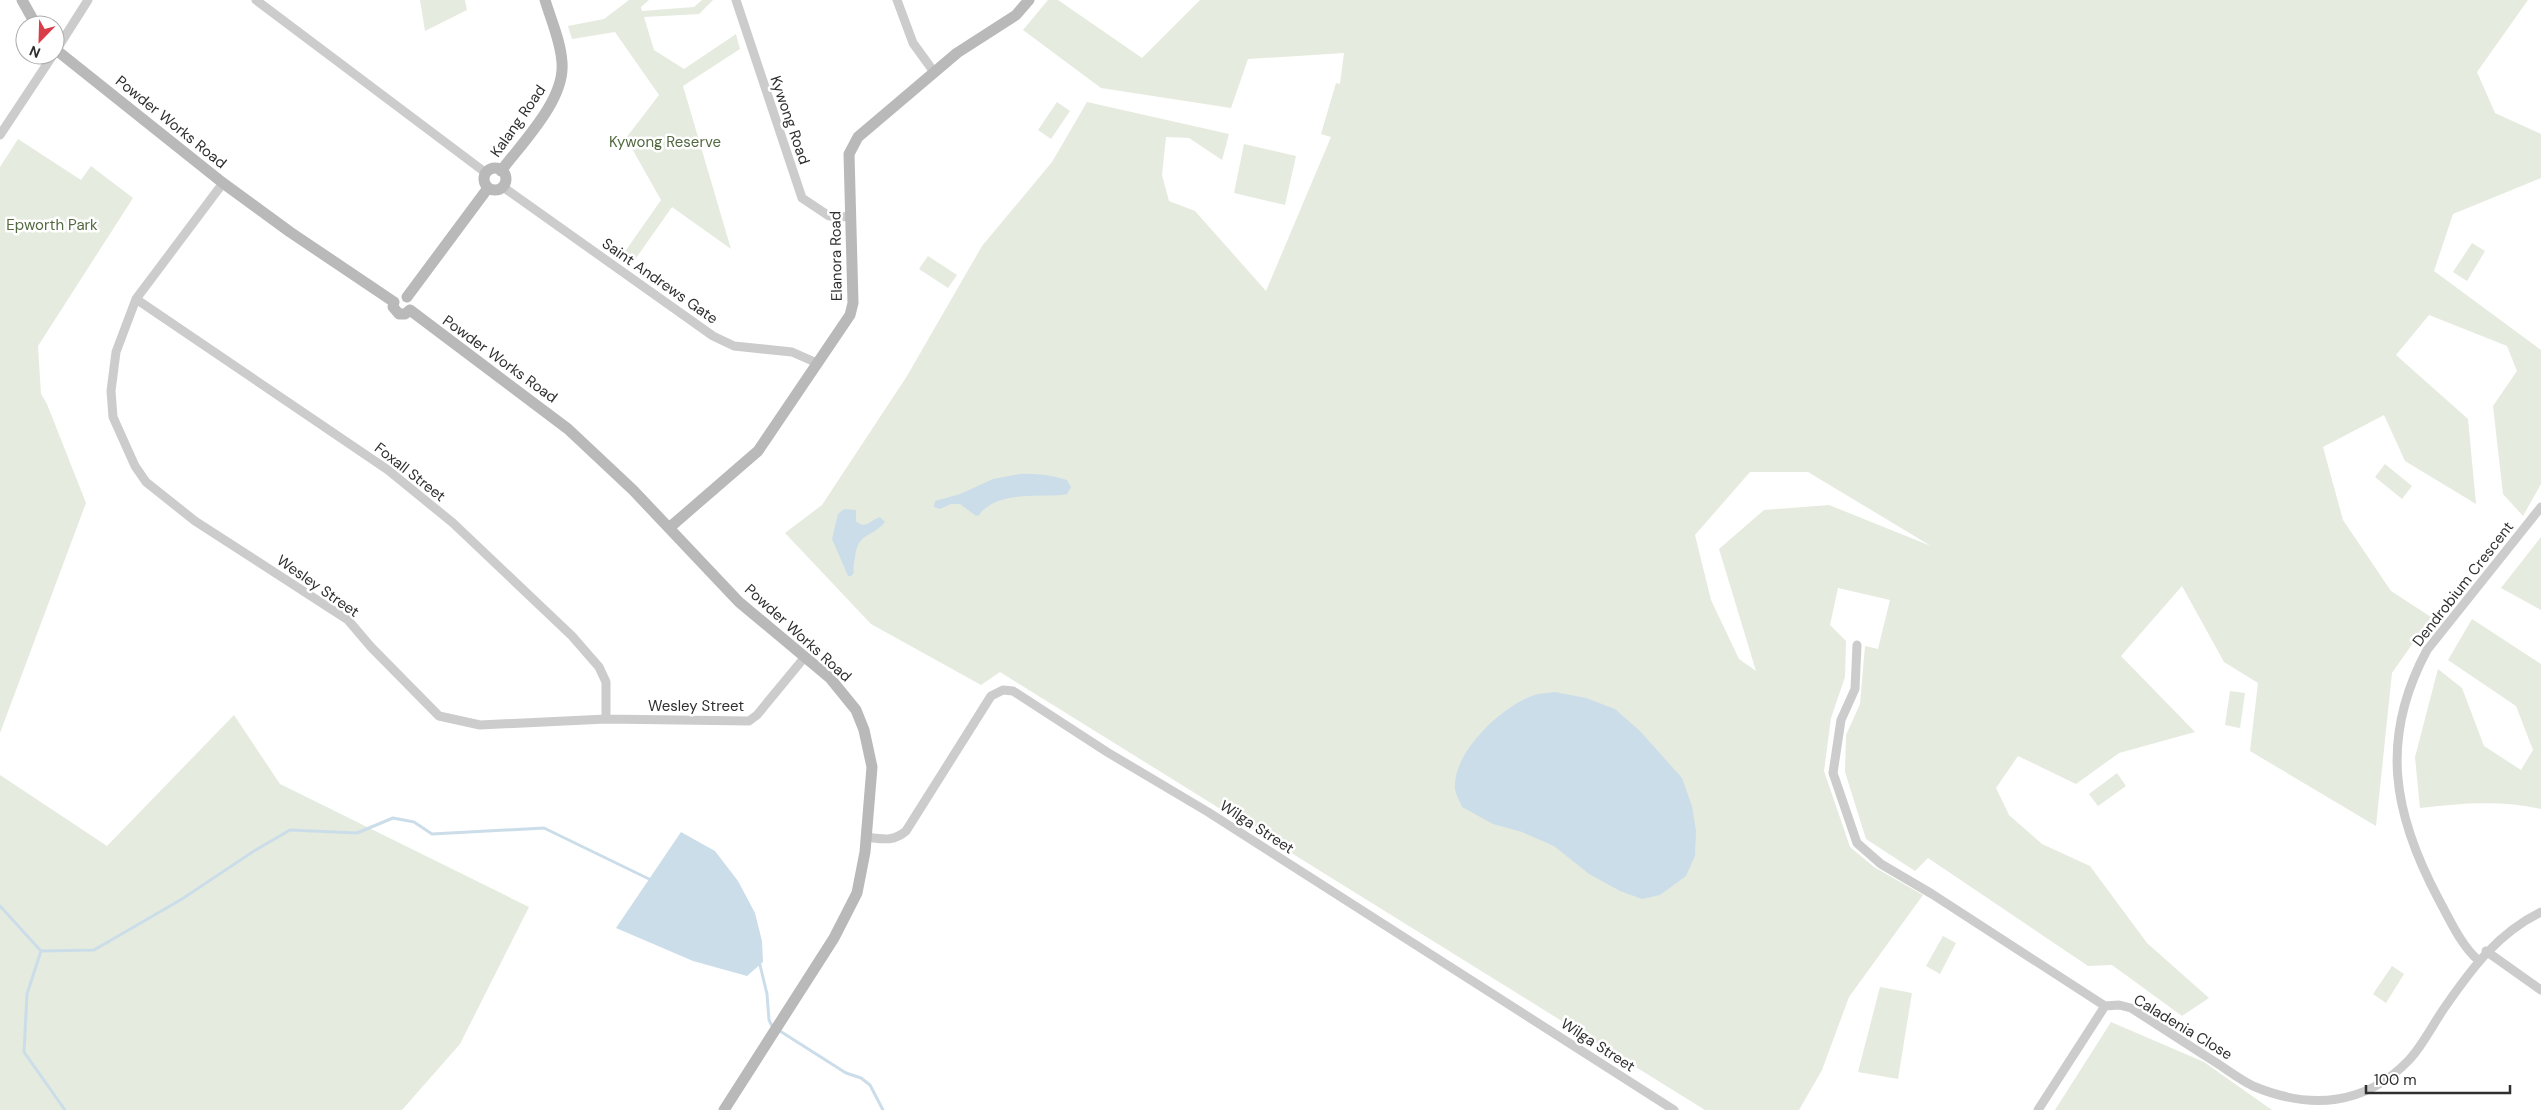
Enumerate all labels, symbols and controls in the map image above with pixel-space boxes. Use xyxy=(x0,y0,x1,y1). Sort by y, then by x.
north arrow xyxy=(15,15,65,65)
text: N xyxy=(27,42,43,62)
street label: Powder Works Road xyxy=(111,71,231,173)
street label: Kywong Road xyxy=(766,73,814,167)
street label: Kalang Road xyxy=(486,81,550,161)
park label: Kywong Reserve xyxy=(609,132,721,152)
street label: Elanora Road xyxy=(825,211,847,301)
park label: Epworth Park xyxy=(6,215,98,235)
street label: Saint Andrews Gate xyxy=(598,234,722,328)
street label: Powder Works Road xyxy=(439,311,561,407)
street label: Foxall Street xyxy=(370,438,450,506)
street label: Dendrobium Crescent xyxy=(2408,517,2518,651)
street label: Wesley Street xyxy=(273,550,363,622)
street label: Powder Works Road xyxy=(740,580,856,686)
street label: Wesley Street xyxy=(648,696,744,716)
street label: Wilga Street xyxy=(1216,796,1298,858)
street label: Caladenia Close xyxy=(2130,990,2236,1064)
street label: Wilga Street xyxy=(1557,1014,1639,1076)
scale bar xyxy=(2366,1062,2510,1094)
text: 100 m xyxy=(2374,1070,2417,1090)

